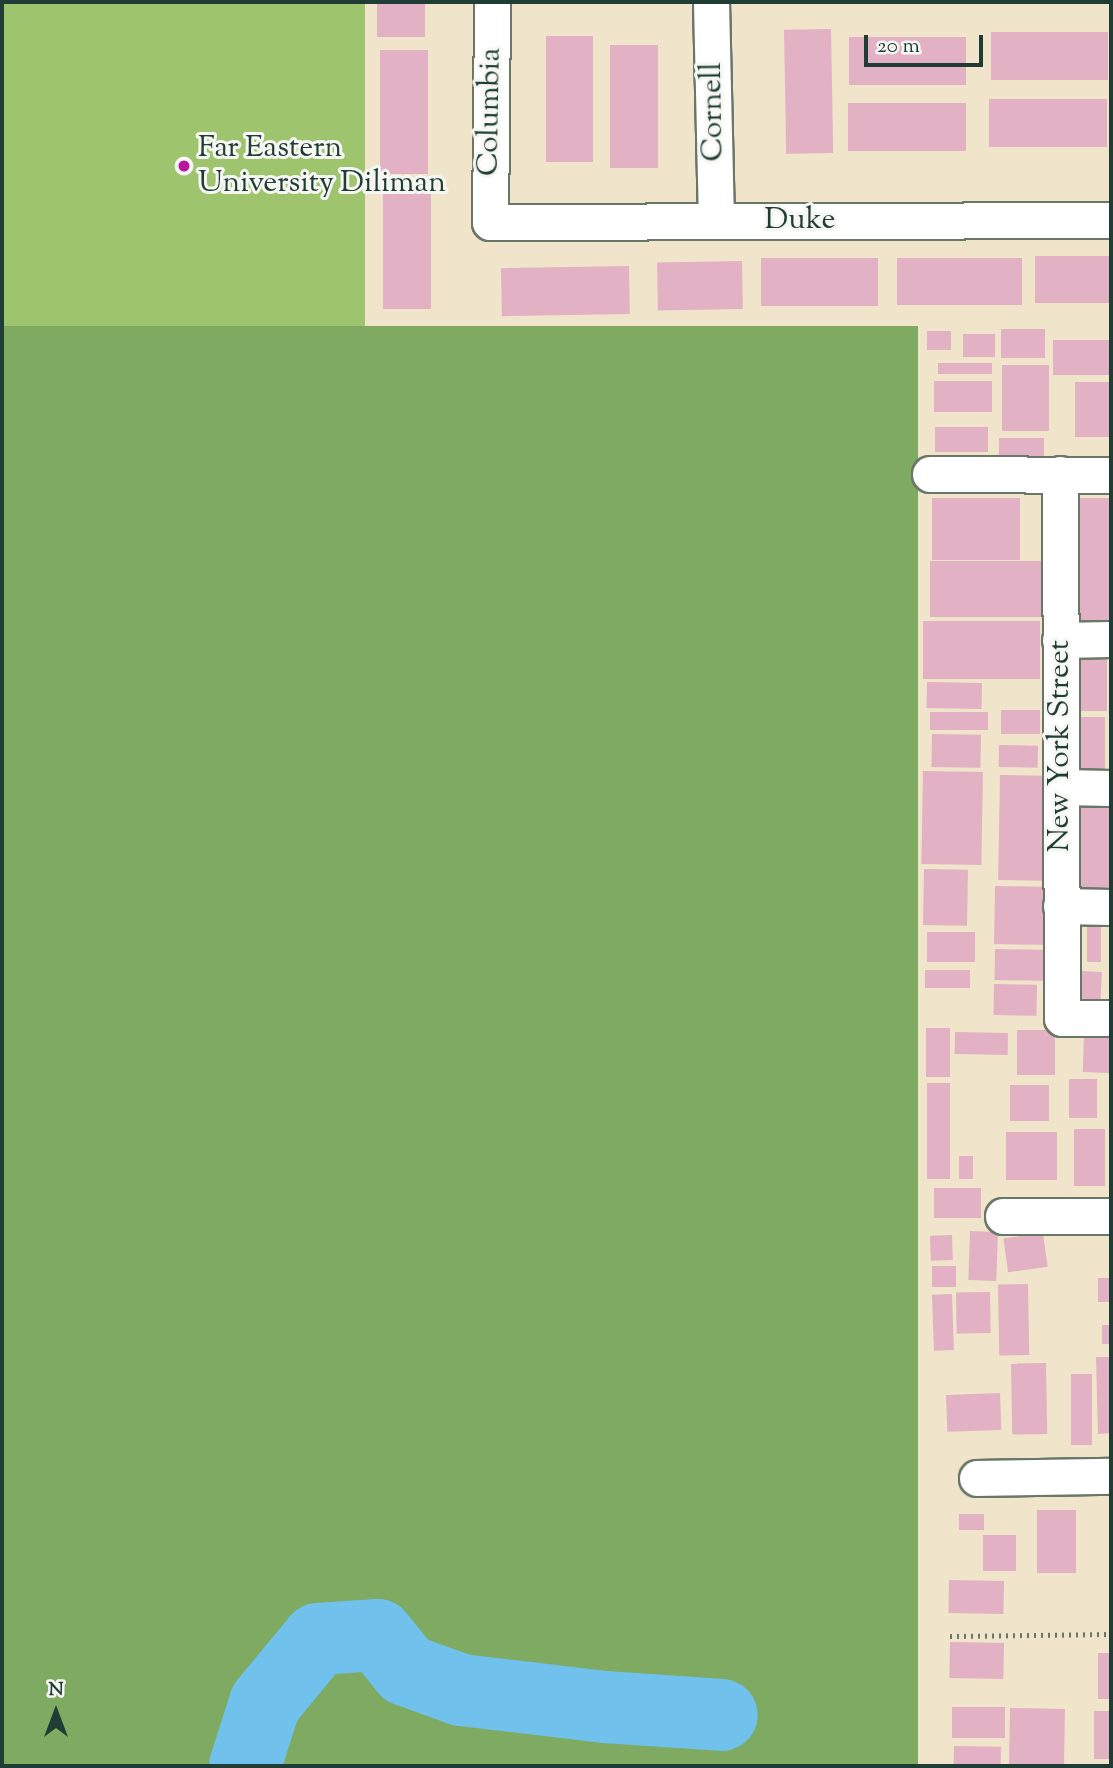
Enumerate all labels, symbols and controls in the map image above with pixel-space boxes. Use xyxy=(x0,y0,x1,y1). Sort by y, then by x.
scale bar xyxy=(868,21,987,65)
text: 20 m xyxy=(877,32,920,62)
street label: Columbia xyxy=(472,48,510,176)
street label: Cornell xyxy=(695,62,733,162)
place label: Far Eastern University Diliman xyxy=(198,131,446,202)
marker: Far Eastern University Diliman xyxy=(176,158,192,174)
street label: Duke xyxy=(765,203,835,239)
street label: New York Street xyxy=(1043,640,1079,852)
north arrow xyxy=(21,1677,91,1747)
text: N xyxy=(48,1677,64,1704)

